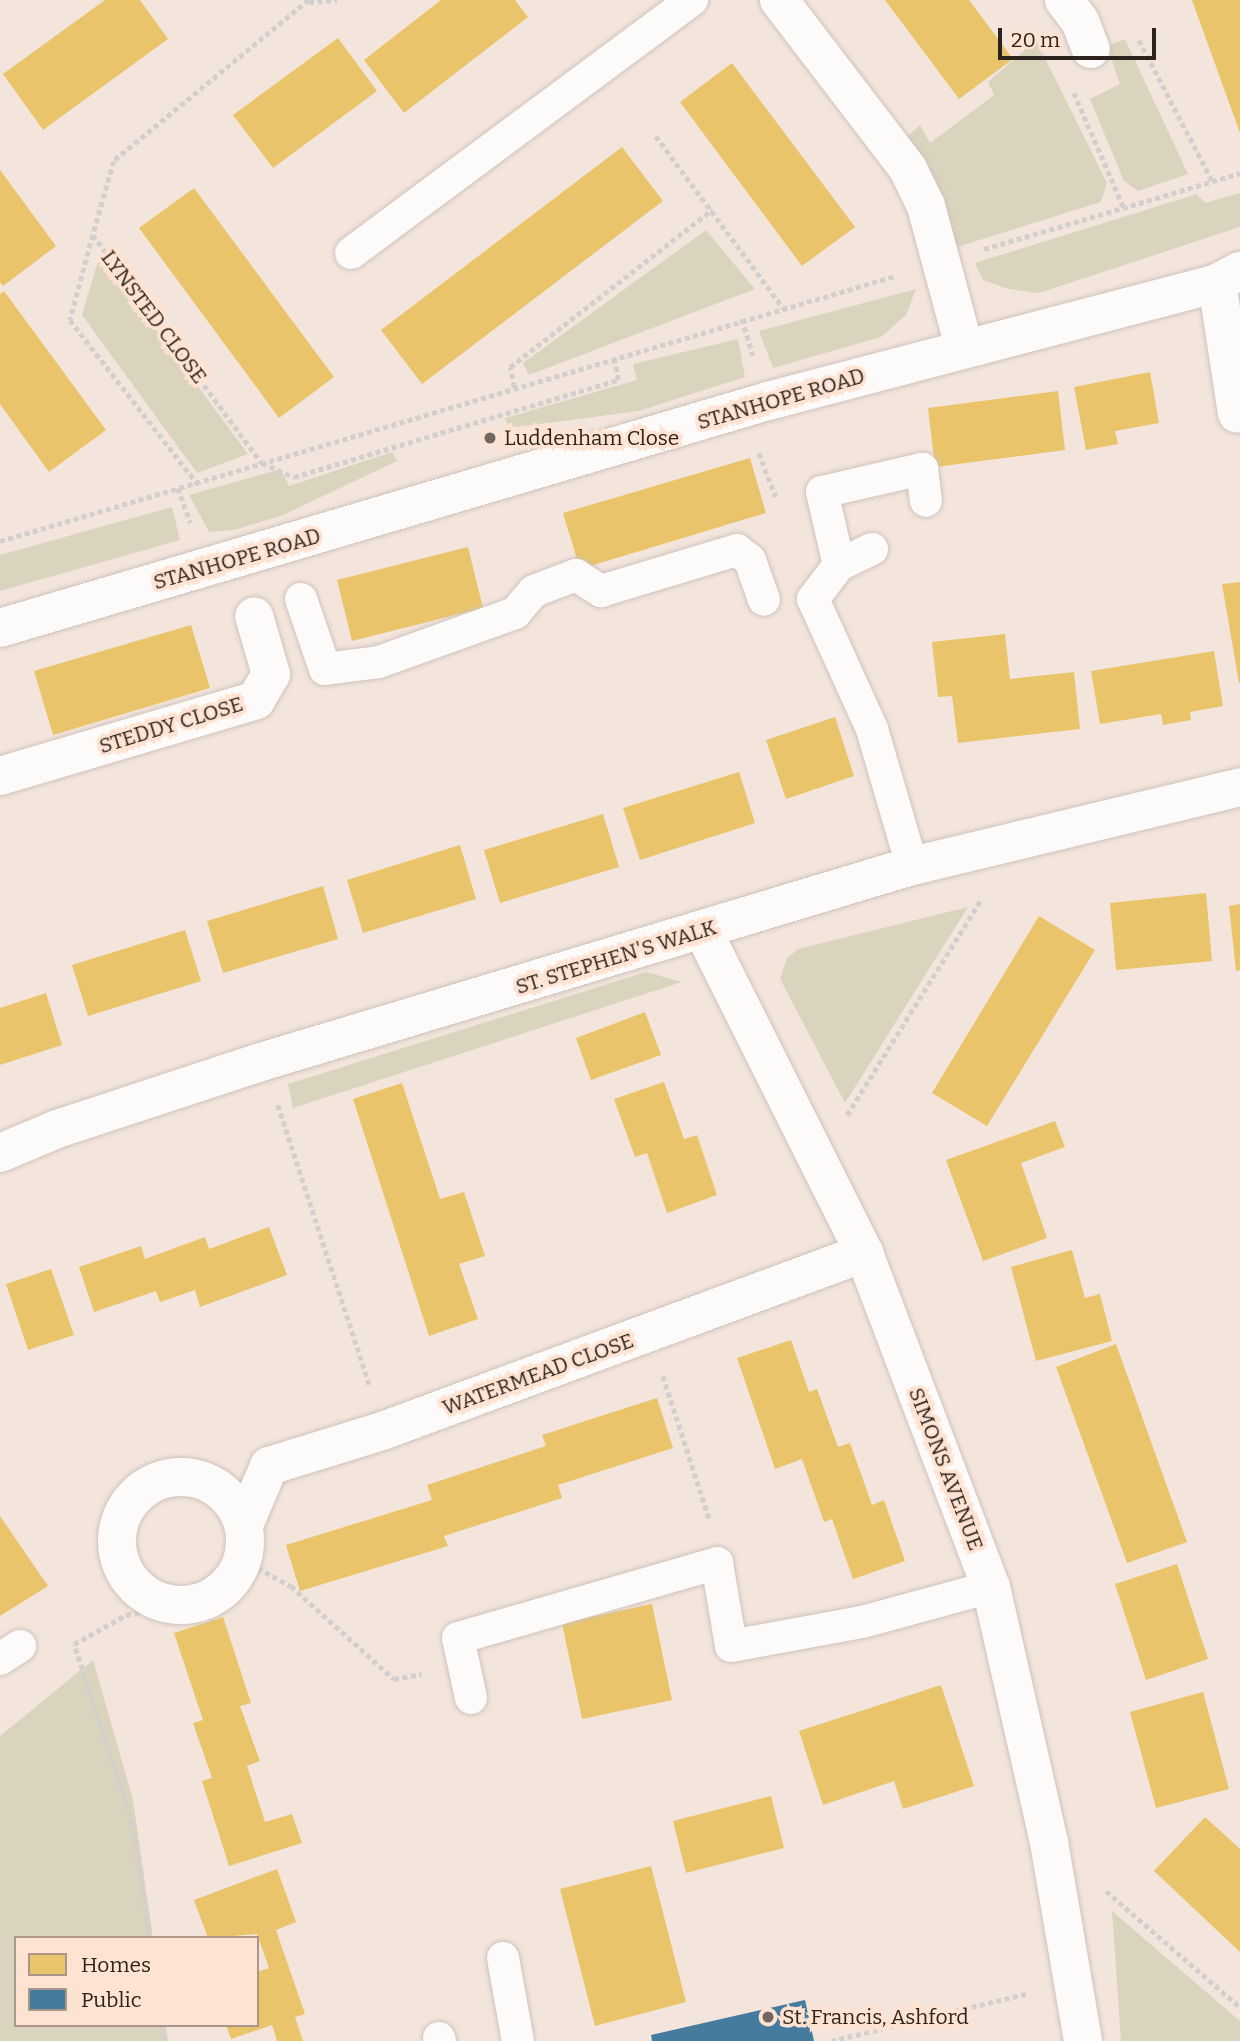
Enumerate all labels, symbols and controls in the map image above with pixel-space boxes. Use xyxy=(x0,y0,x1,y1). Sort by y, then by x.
scale bar xyxy=(1002,14,1160,58)
text: 20 m xyxy=(1011,27,1060,53)
street label: LYNSTED CLOSE xyxy=(96,245,212,389)
street label: STANHOPE ROAD xyxy=(694,363,868,435)
place label: Luddenham Close xyxy=(504,425,679,451)
marker: Luddenham Close xyxy=(482,430,498,446)
street label: STANHOPE ROAD xyxy=(150,523,324,595)
street label: STEDDY CLOSE xyxy=(96,691,246,759)
street label: ST. STEPHEN'S WALK xyxy=(513,914,719,1000)
street label: WATERMEAD CLOSE xyxy=(439,1328,637,1420)
street label: SIMONS AVENUE xyxy=(903,1384,989,1554)
legend xyxy=(14,1936,259,2027)
text: Homes xyxy=(81,1952,151,1978)
text: Public xyxy=(81,1987,142,2013)
place label: St. Francis, Ashford xyxy=(782,2004,969,2030)
marker: St. Francis, Ashford xyxy=(760,2009,776,2025)

